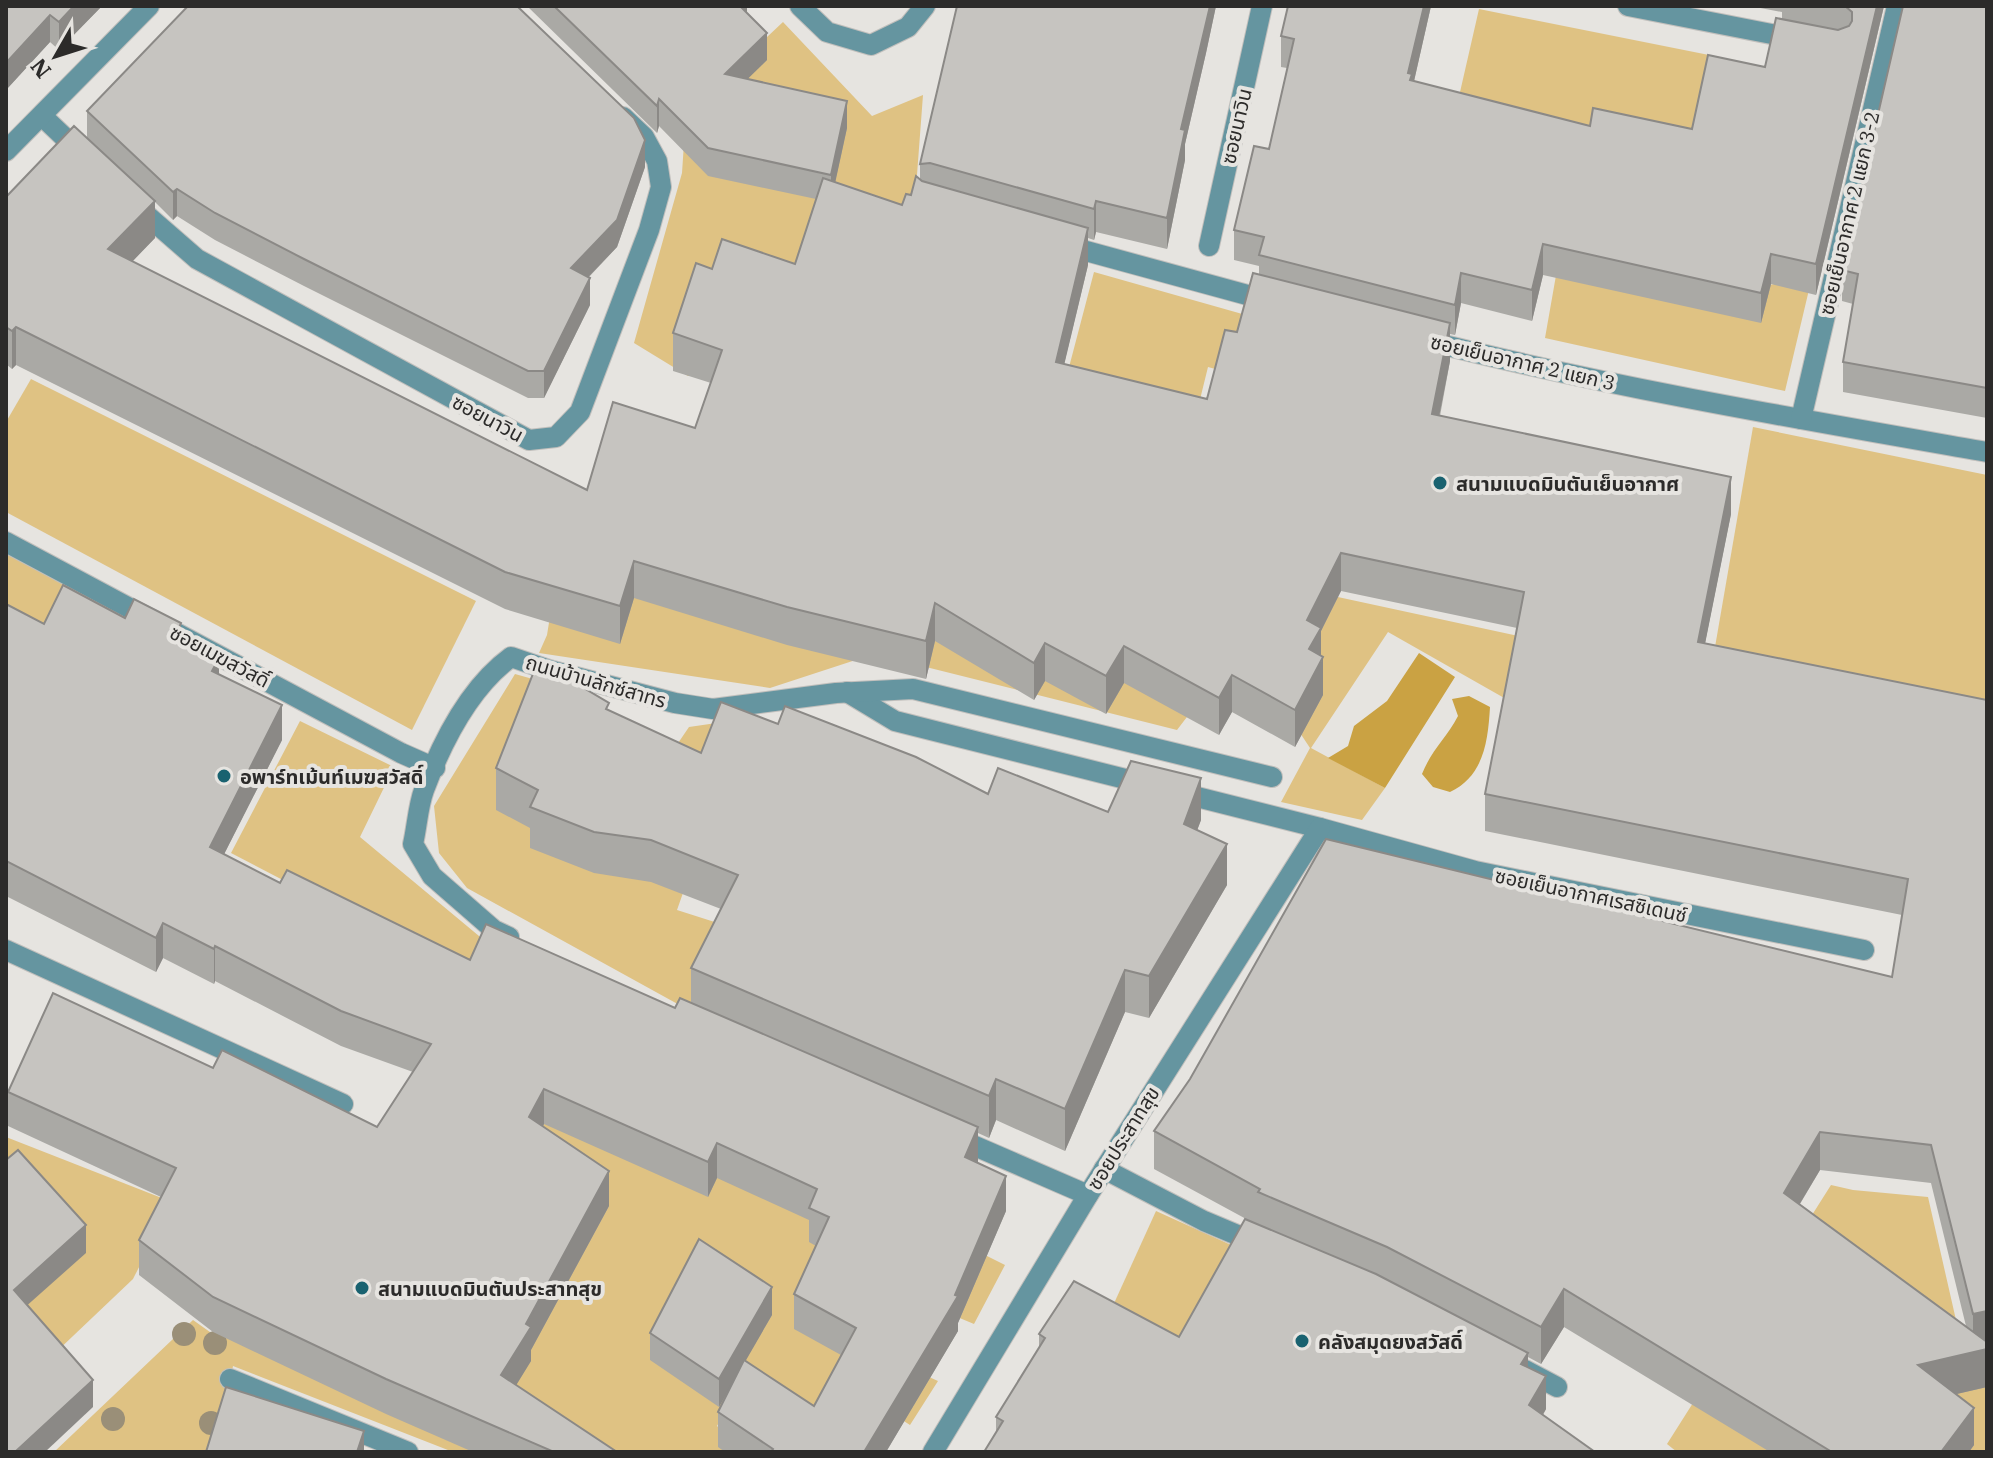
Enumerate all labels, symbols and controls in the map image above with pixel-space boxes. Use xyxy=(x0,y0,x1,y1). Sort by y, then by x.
north arrow xyxy=(16,16,96,96)
text: N xyxy=(23,53,57,85)
street label: ซอยนาวิน xyxy=(1214,85,1258,167)
street label: ซอยเย็นอากาศ 2 แยก 3-2 xyxy=(1812,108,1886,318)
street label: ซอยเย็นอากาศ 2 แยก 3 xyxy=(1428,328,1618,396)
street label: ซอยนาวิน xyxy=(448,388,528,448)
place label: สนามแบดมินตันเย็นอากาศ xyxy=(1456,470,1679,497)
marker: สนามแบดมินตันเย็นอากาศ xyxy=(1431,474,1449,492)
street label: ซอยเมฆสวัสดิ์ xyxy=(165,618,275,694)
street label: ถนนบ้านลักซ์สาทร xyxy=(523,648,669,714)
place label: อพาร์ทเม้นท์เมฆสวัสดิ์ xyxy=(240,763,424,790)
marker: อพาร์ทเม้นท์เมฆสวัสดิ์ xyxy=(215,767,233,785)
street label: ซอยเย็นอากาศเรสซิเดนซ์ xyxy=(1493,861,1690,929)
street label: ซอยประสาทสุข xyxy=(1080,1081,1166,1195)
place label: สนามแบดมินตันประสาทสุข xyxy=(378,1275,602,1302)
marker: สนามแบดมินตันประสาทสุข xyxy=(353,1279,371,1297)
place label: คลังสมุดยงสวัสดิ์ xyxy=(1318,1328,1464,1355)
marker: คลังสมุดยงสวัสดิ์ xyxy=(1293,1332,1311,1350)

